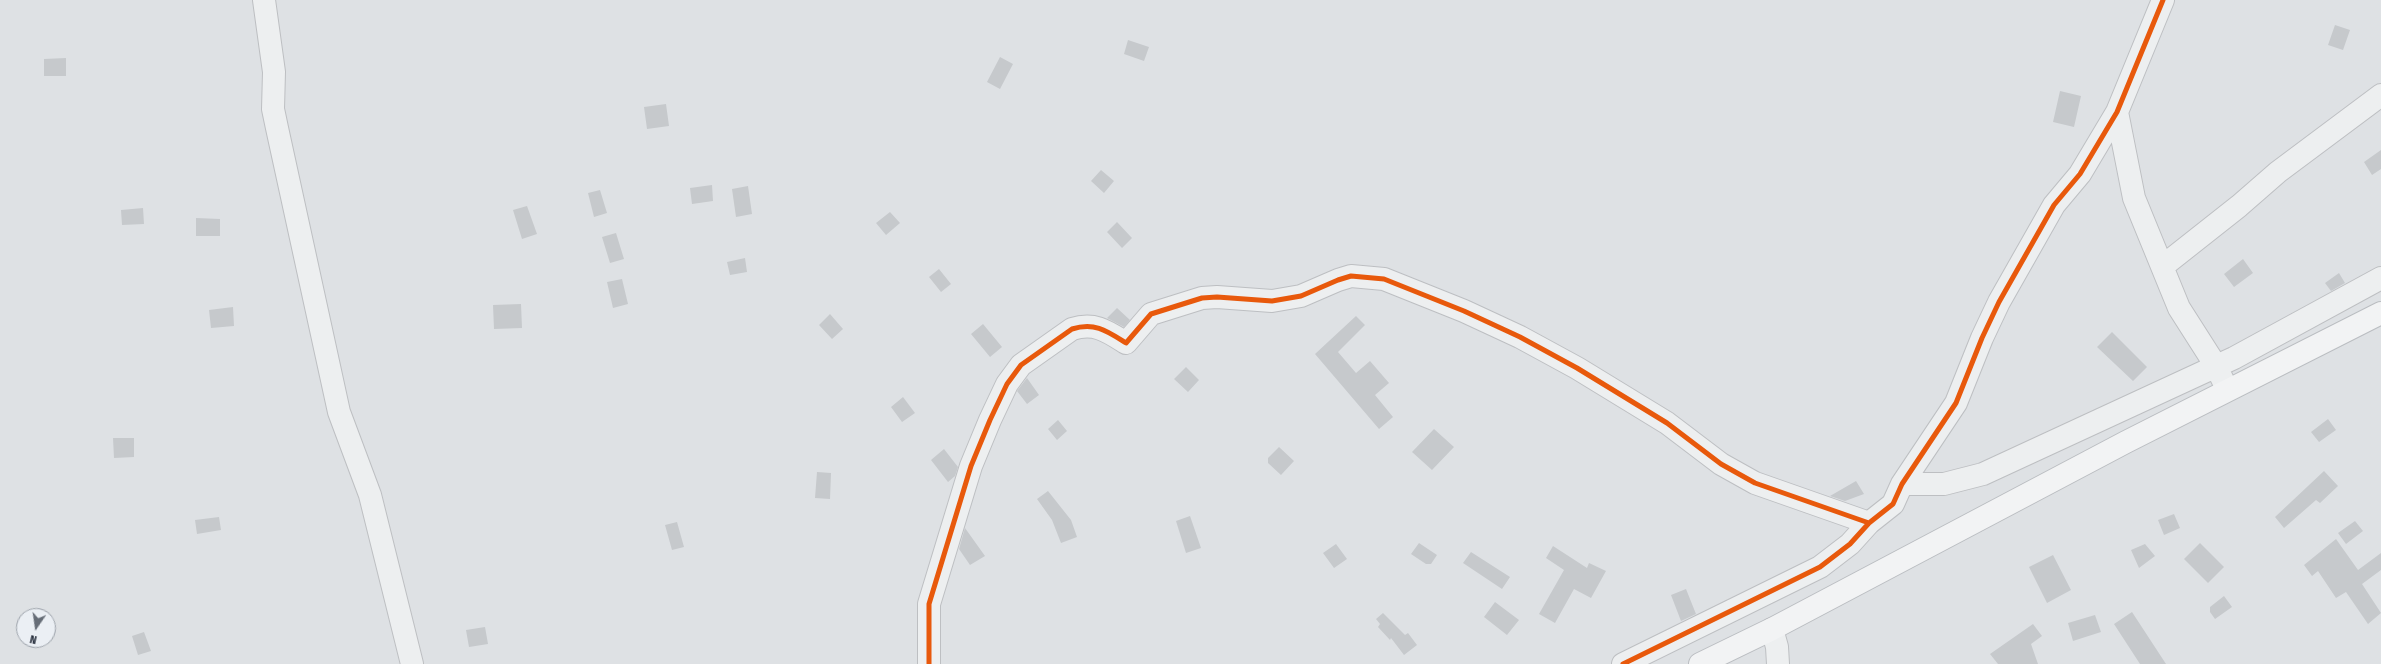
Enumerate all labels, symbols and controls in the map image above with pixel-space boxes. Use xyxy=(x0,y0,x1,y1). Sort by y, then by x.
north arrow xyxy=(16,608,56,648)
text: N xyxy=(29,632,38,646)

